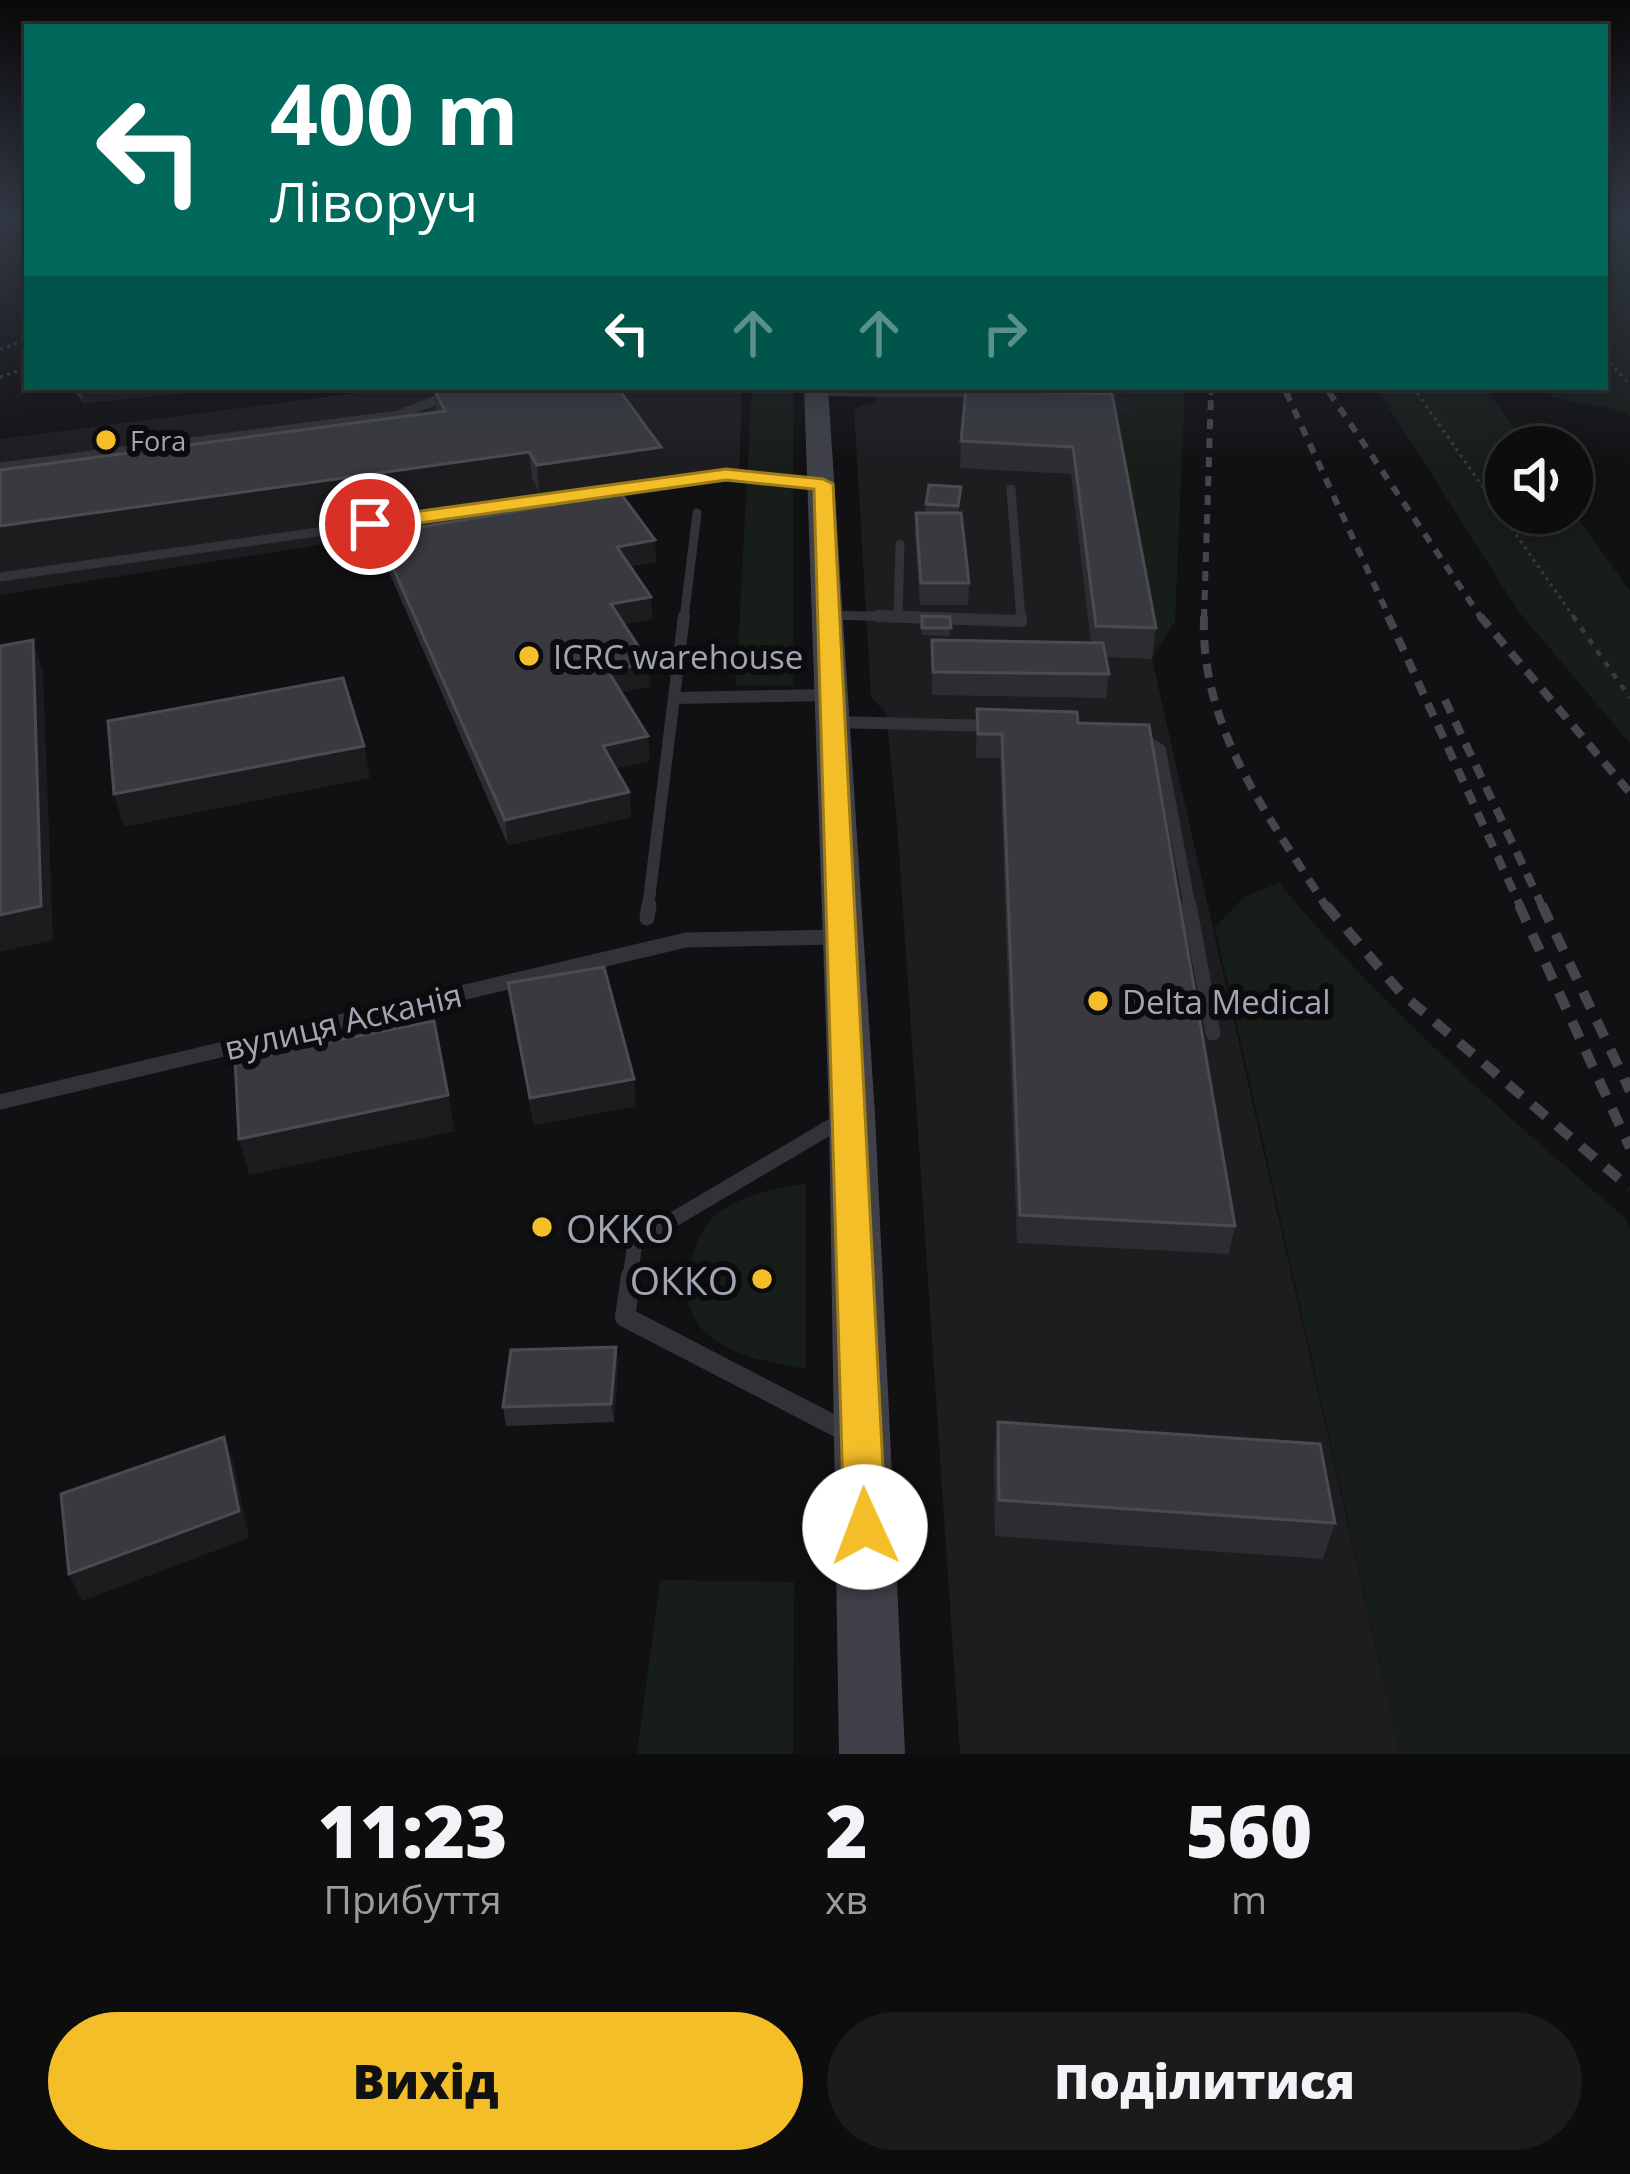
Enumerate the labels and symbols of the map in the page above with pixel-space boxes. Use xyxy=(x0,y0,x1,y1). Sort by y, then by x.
place label: Fora xyxy=(130,422,186,459)
marker: Fora xyxy=(93,427,119,453)
pin xyxy=(319,473,421,575)
place label: ICRC warehouse xyxy=(553,634,803,679)
marker: ICRC warehouse xyxy=(516,643,542,669)
street label: вулиця Асканія xyxy=(220,972,466,1070)
place label: Delta Medical xyxy=(1122,979,1331,1024)
marker: Delta Medical xyxy=(1085,988,1111,1014)
place label: OKKO xyxy=(566,1201,674,1254)
marker: OKKO xyxy=(529,1214,555,1240)
place label: ОККО xyxy=(630,1253,738,1306)
marker: ОККО xyxy=(749,1266,775,1292)
position arrow xyxy=(802,1464,928,1590)

